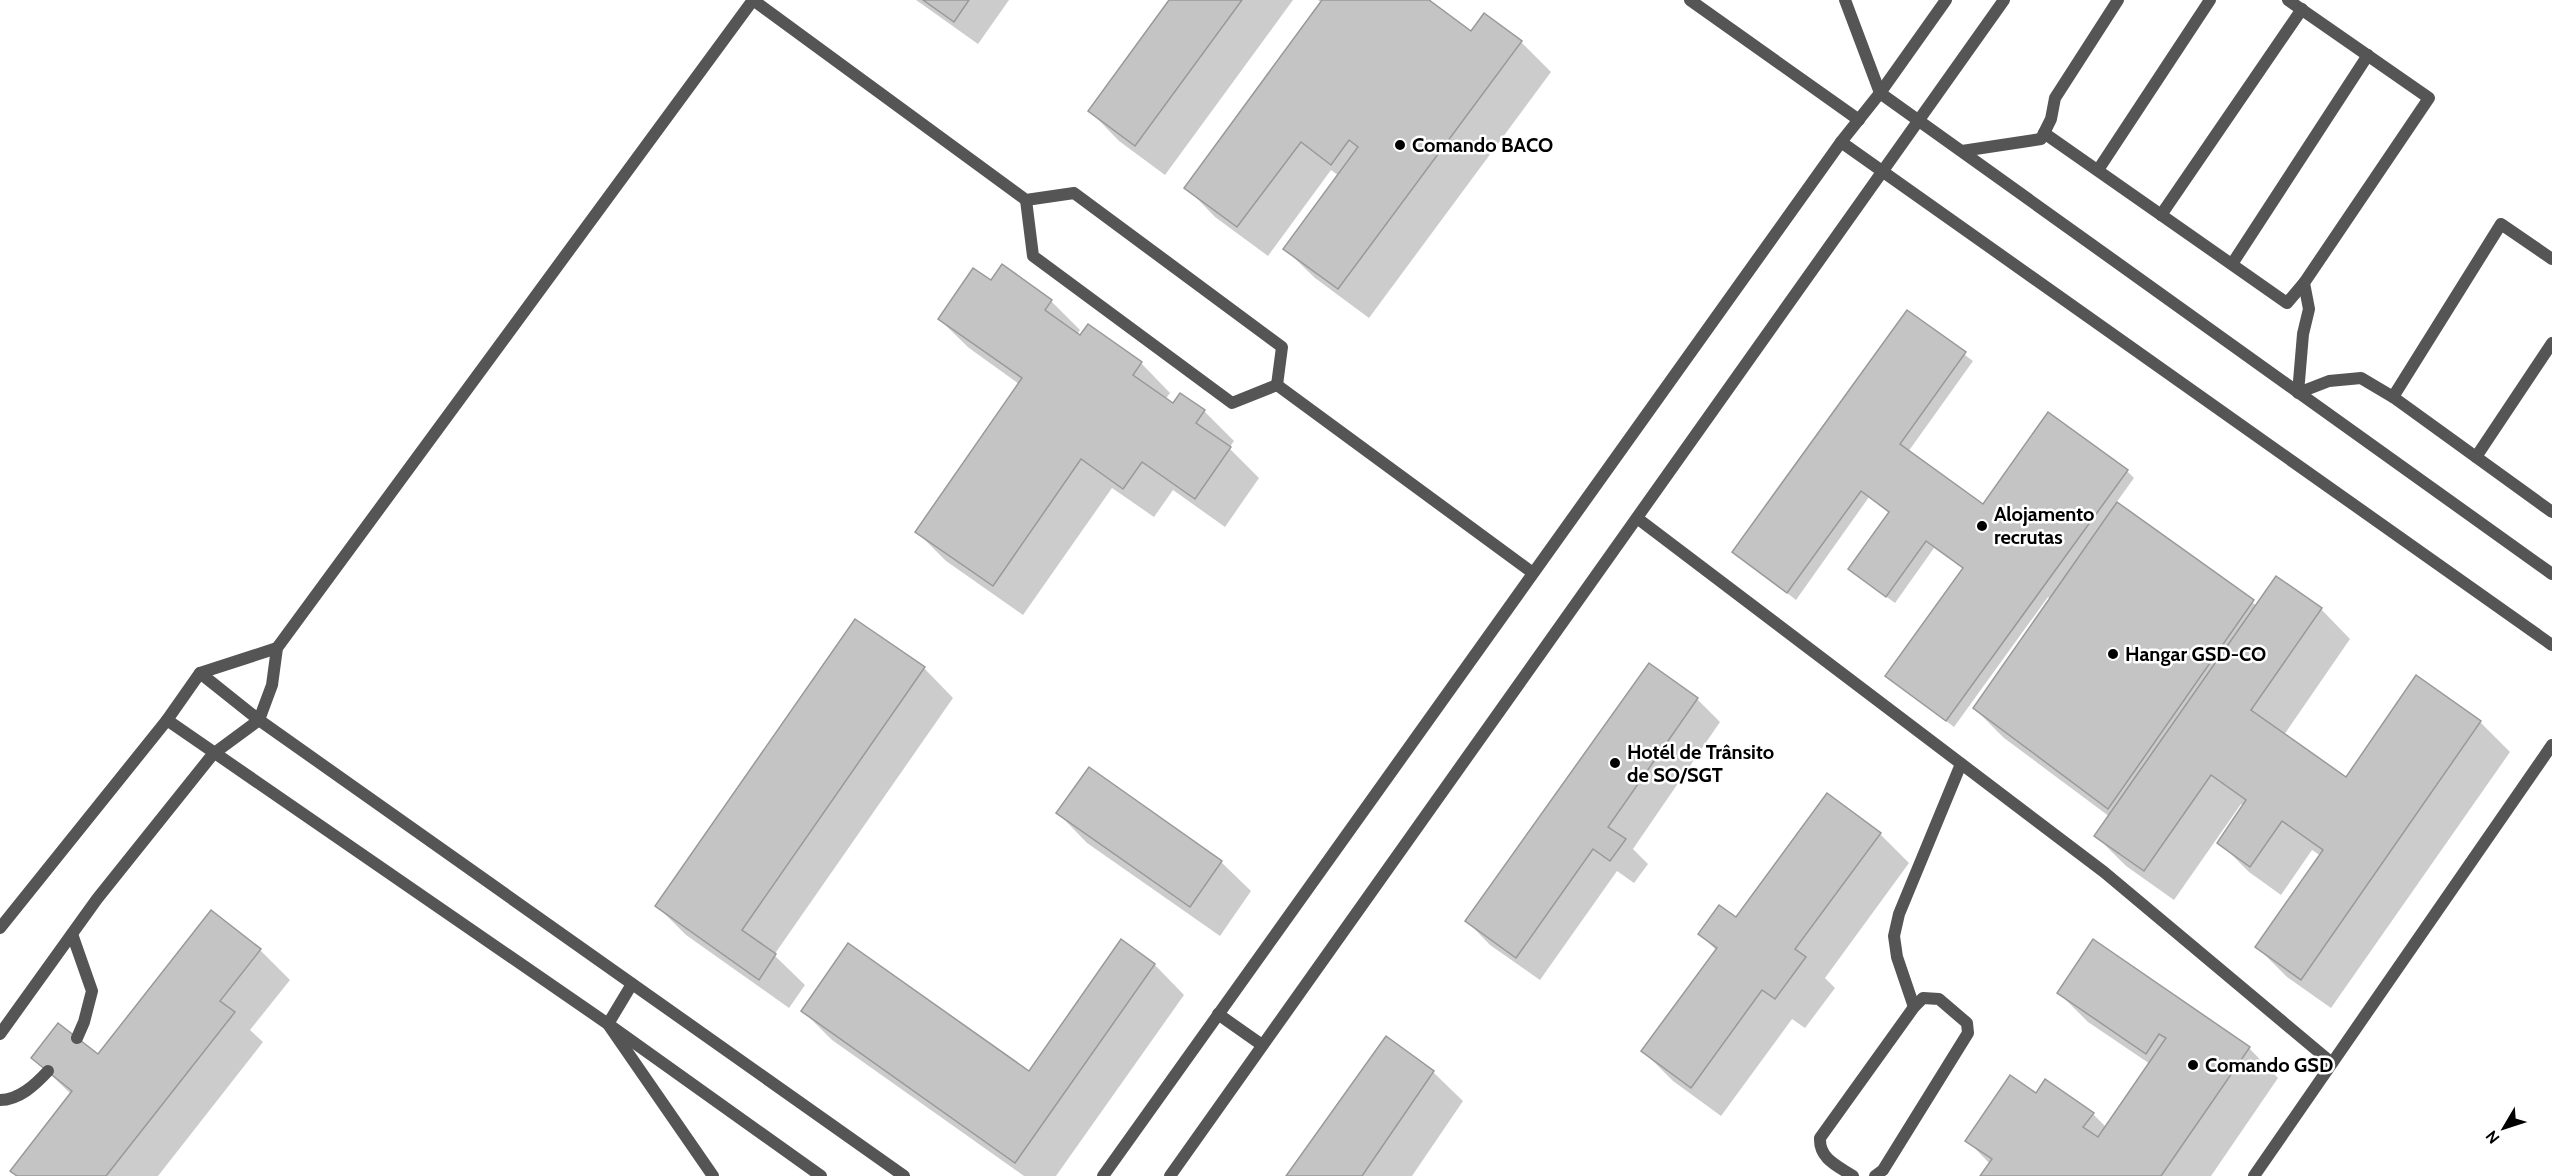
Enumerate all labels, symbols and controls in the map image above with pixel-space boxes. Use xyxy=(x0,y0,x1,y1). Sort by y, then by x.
place label: Comando BACO xyxy=(1412,133,1553,157)
marker: Comando BACO xyxy=(1393,138,1407,152)
place label: Alojamento recrutas xyxy=(1994,502,2095,549)
marker: Alojamento recrutas xyxy=(1975,519,1989,533)
place label: Hangar GSD-CO xyxy=(2125,642,2266,666)
marker: Hangar GSD-CO xyxy=(2106,647,2120,661)
place label: Hotél de Trânsito de SO/SGT xyxy=(1627,740,1774,787)
marker: Hotél de Trânsito de SO/SGT xyxy=(1608,756,1622,770)
place label: Comando GSD xyxy=(2205,1053,2333,1077)
marker: Comando GSD xyxy=(2186,1058,2200,1072)
north arrow xyxy=(2474,1098,2534,1158)
text: N xyxy=(2482,1127,2504,1147)

